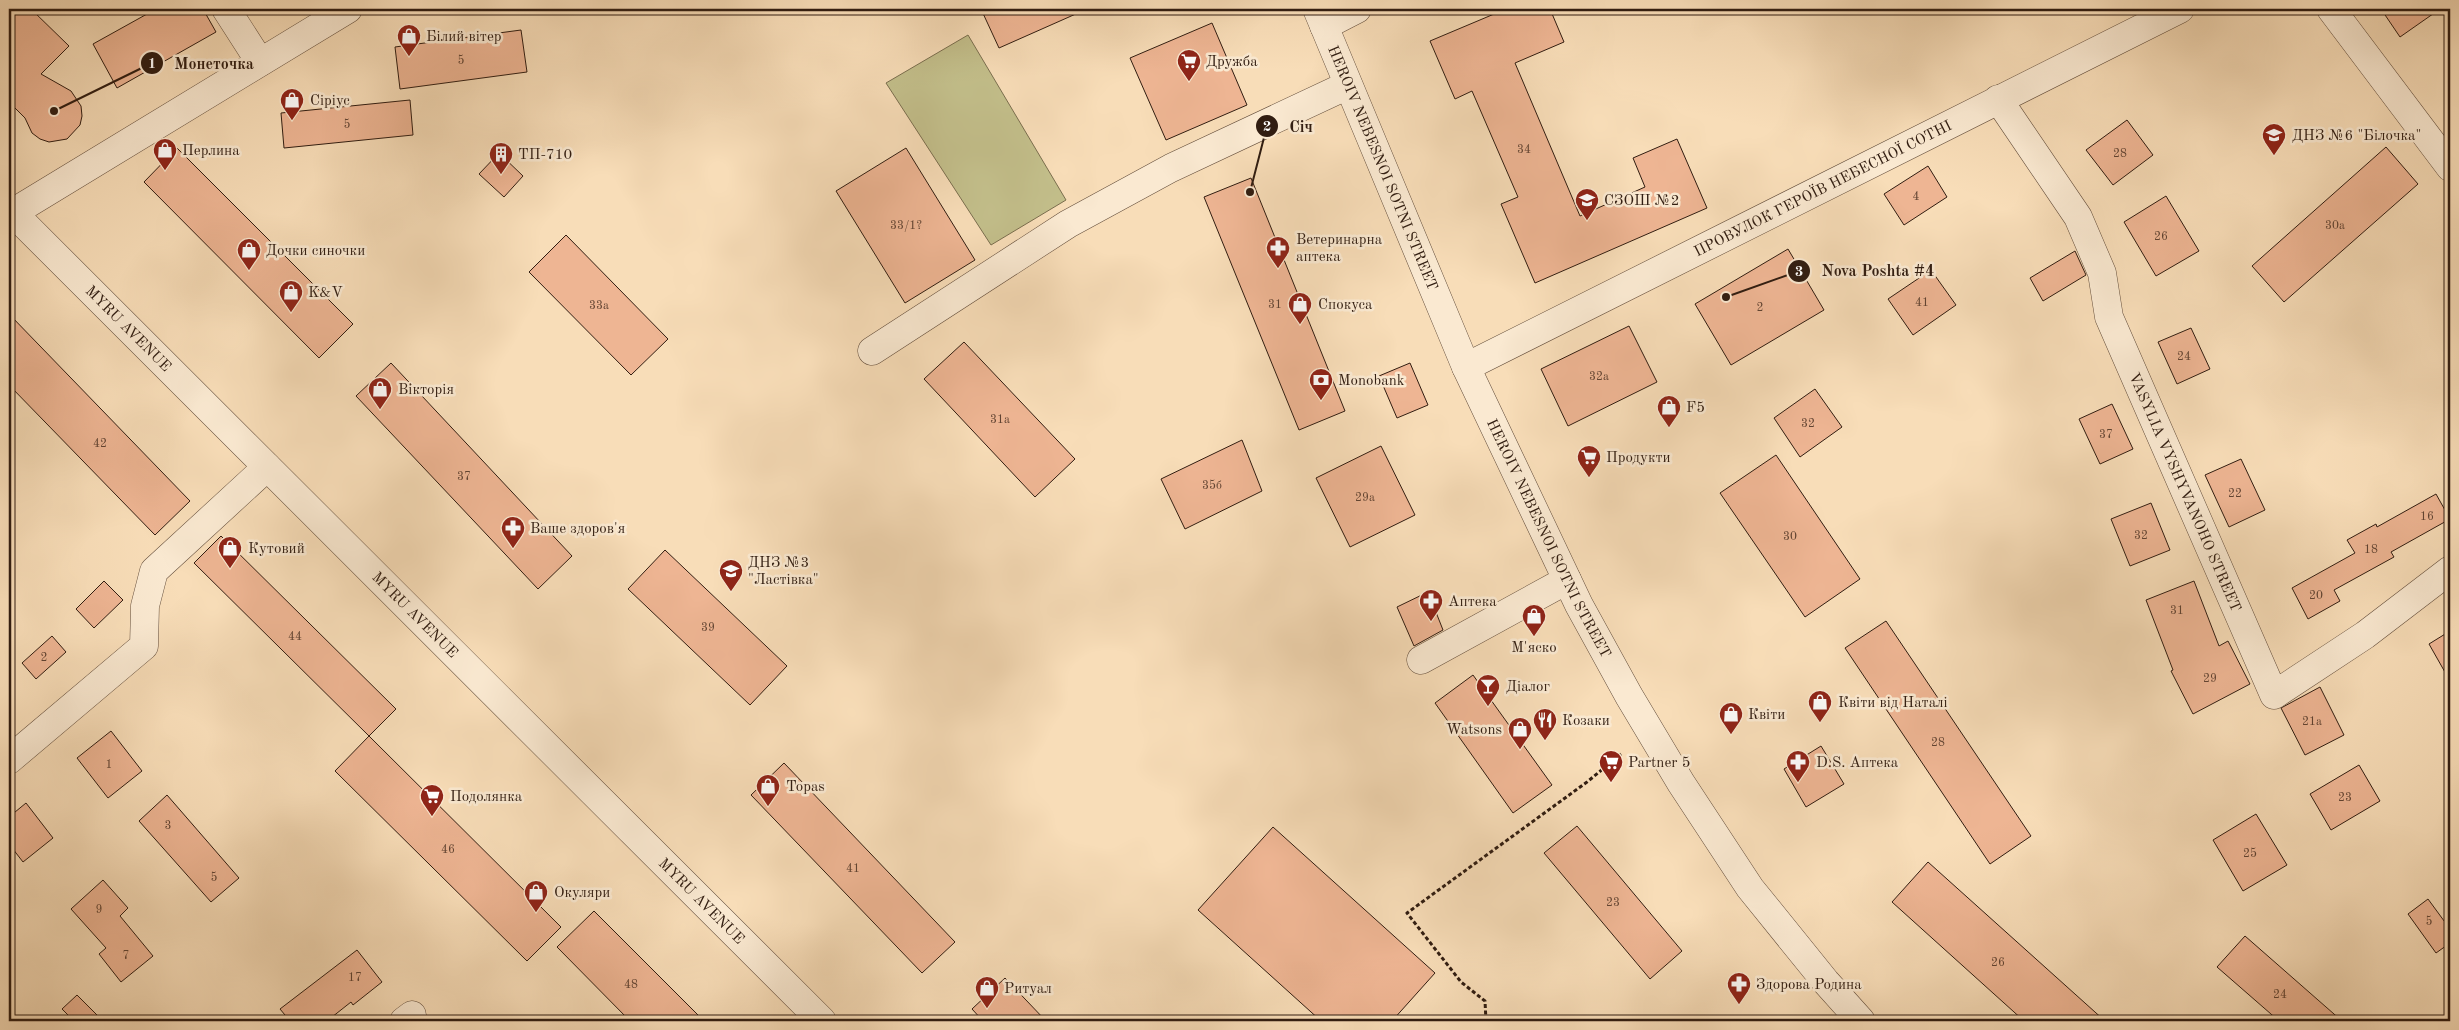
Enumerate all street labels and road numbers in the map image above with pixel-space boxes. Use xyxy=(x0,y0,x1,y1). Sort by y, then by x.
street label: HEROIV NEBESNOI SOTNI STREET xyxy=(1324,44,1439,293)
street label: ПРОВУЛОК ГЕРОЇВ НЕБЕСНОЇ СОТНІ xyxy=(1692,119,1955,260)
street label: MYRU AVENUE xyxy=(82,284,173,375)
street label: VASYLIA VYSHYVANOHO STREET xyxy=(2125,371,2243,614)
street label: HEROIV NEBESNOI SOTNI STREET xyxy=(1483,417,1613,661)
street label: MYRU AVENUE xyxy=(368,570,460,661)
street label: MYRU AVENUE xyxy=(655,856,746,948)

